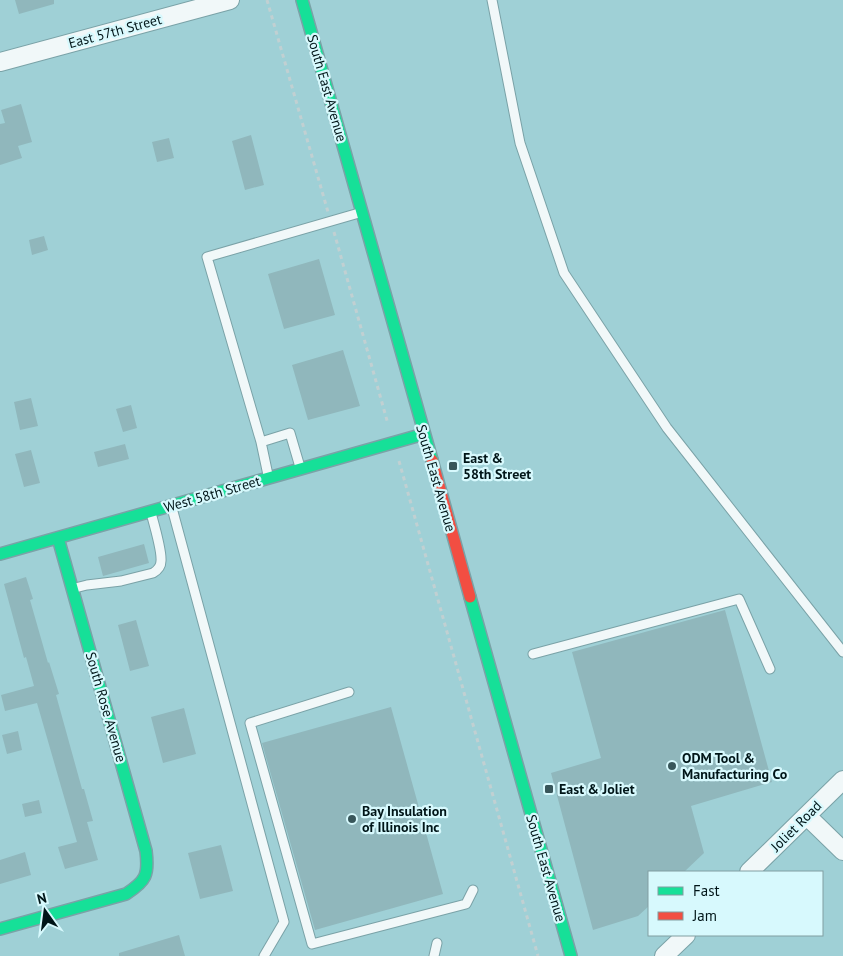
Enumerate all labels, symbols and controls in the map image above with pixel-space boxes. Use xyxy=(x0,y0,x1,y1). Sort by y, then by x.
street label: East 57th Street xyxy=(66,10,164,52)
street label: South East Avenue xyxy=(303,32,351,144)
street label: South East Avenue xyxy=(412,422,460,534)
place label: East & 58th Street xyxy=(463,449,531,483)
marker: East & 58th Street xyxy=(447,460,459,472)
street label: West 58th Street xyxy=(162,472,263,516)
street label: South Rose Avenue xyxy=(82,650,130,764)
place label: ODM Tool & Manufacturing Co xyxy=(682,749,788,783)
marker: ODM Tool & Manufacturing Co xyxy=(666,760,678,772)
place label: East & Joliet xyxy=(559,780,635,798)
marker: East & Joliet xyxy=(543,783,555,795)
street label: Joliet Road xyxy=(766,797,825,856)
place label: Bay Insulation of Illinois Inc xyxy=(362,802,447,836)
street label: South East Avenue xyxy=(522,812,570,924)
marker: Bay Insulation of Illinois Inc xyxy=(346,813,358,825)
legend xyxy=(648,871,823,936)
text: Fast xyxy=(693,881,720,900)
north arrow xyxy=(20,886,70,936)
text: N xyxy=(35,889,48,908)
text: Jam xyxy=(692,906,717,925)

